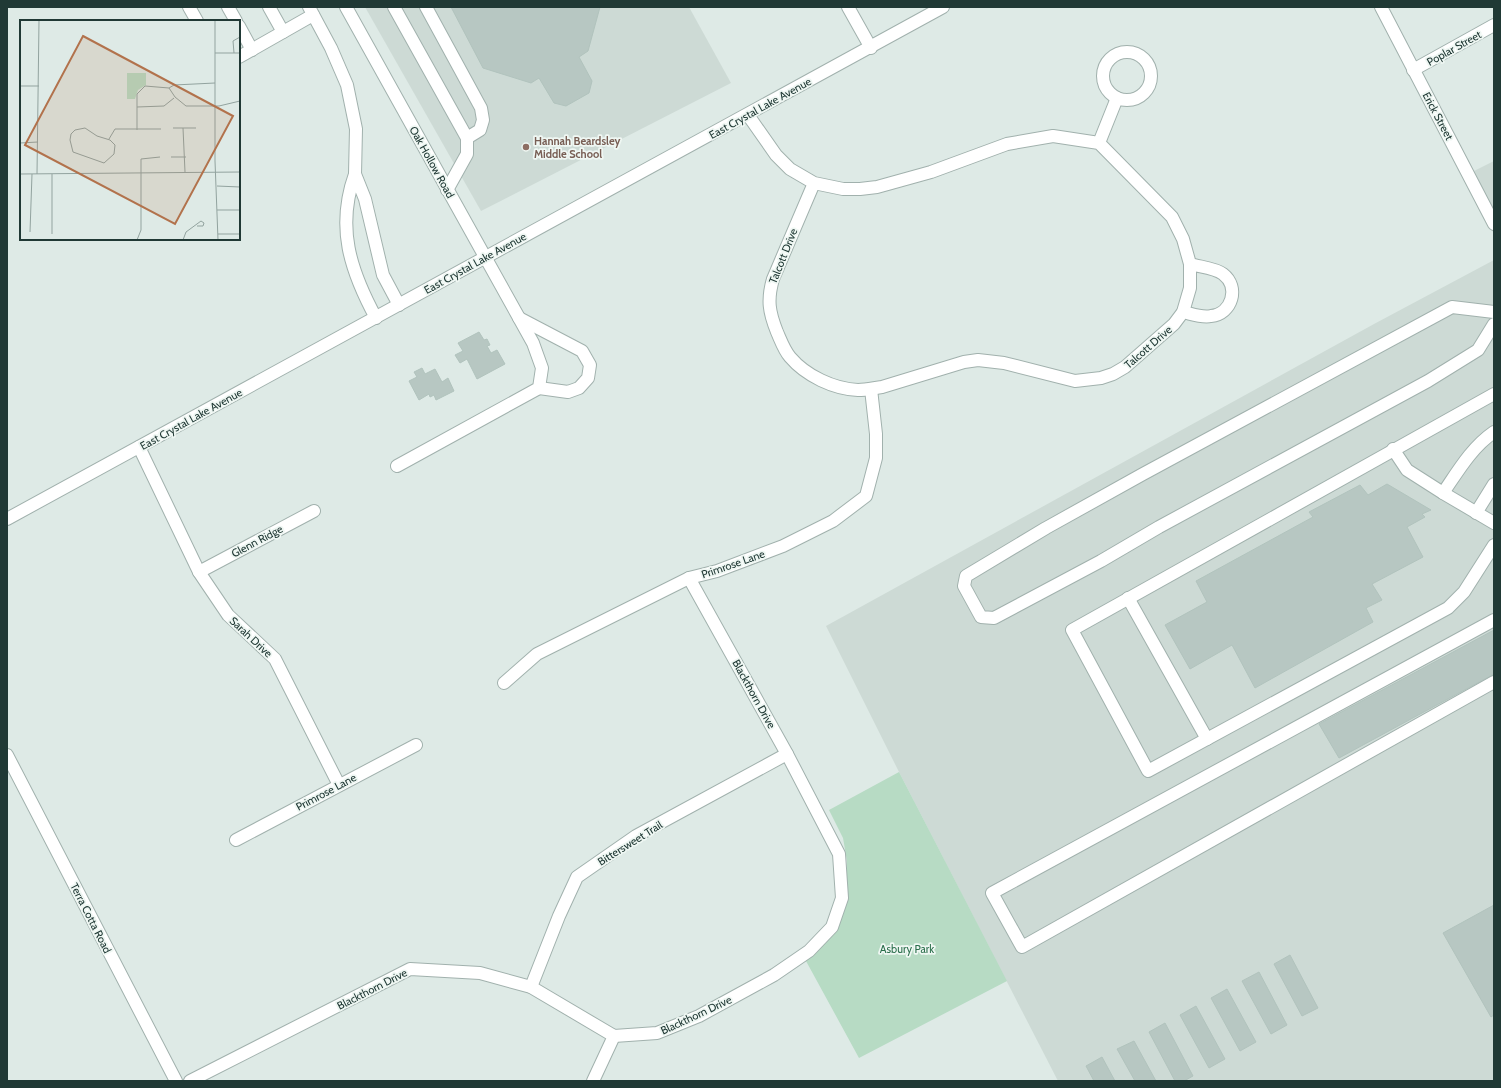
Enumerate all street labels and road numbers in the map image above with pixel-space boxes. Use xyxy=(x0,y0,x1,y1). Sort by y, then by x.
street label: Poplar Street xyxy=(1424,27,1484,69)
street label: East Crystal Lake Avenue xyxy=(706,74,814,142)
street label: Erick Street xyxy=(1419,90,1457,143)
street label: Oak Hollow Road xyxy=(406,124,458,200)
street label: Talcott Drive xyxy=(766,226,801,286)
street label: East Crystal Lake Avenue xyxy=(421,229,529,297)
street label: Talcott Drive xyxy=(1121,322,1175,371)
street label: East Crystal Lake Avenue xyxy=(137,385,245,453)
street label: Glenn Ridge xyxy=(229,521,285,560)
street label: Primrose Lane xyxy=(699,546,767,581)
street label: Sarah Drive xyxy=(227,614,276,661)
street label: Blackthorn Drive xyxy=(729,657,779,731)
street label: Primrose Lane xyxy=(293,770,359,814)
street label: Bittersweet Trail xyxy=(595,817,665,868)
street label: Terra Cotta Road xyxy=(67,881,115,955)
street label: Blackthorn Drive xyxy=(335,965,410,1013)
street label: Blackthorn Drive xyxy=(658,992,734,1038)

